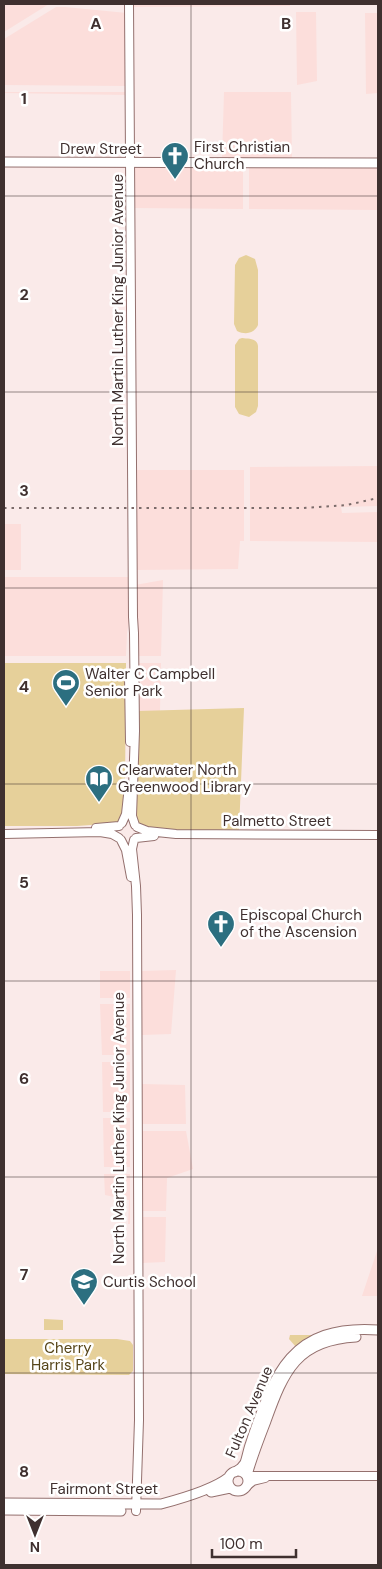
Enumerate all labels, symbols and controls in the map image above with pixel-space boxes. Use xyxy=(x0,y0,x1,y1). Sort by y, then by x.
text: A xyxy=(90,13,102,34)
text: B xyxy=(281,13,291,34)
text: 1 xyxy=(21,88,27,109)
place label: First Christian Church xyxy=(194,137,290,174)
street label: Drew Street xyxy=(60,139,142,159)
church icon: First Christian Church xyxy=(160,141,190,180)
street label: North Martin Luther King Junior Avenue xyxy=(108,174,128,446)
text: 2 xyxy=(19,284,29,305)
text: 3 xyxy=(19,480,29,501)
place label: Walter C Campbell Senior Park xyxy=(85,664,215,701)
sports icon: Walter C Campbell Senior Park xyxy=(51,668,81,707)
text: 4 xyxy=(19,676,29,697)
place label: Clearwater North Greenwood Library xyxy=(118,760,252,797)
library icon: Clearwater North Greenwood Library xyxy=(84,764,114,803)
street label: Palmetto Street xyxy=(223,811,331,831)
text: 5 xyxy=(19,872,29,893)
place label: Episcopal Church of the Ascension xyxy=(240,905,362,942)
church icon: Episcopal Church of the Ascension xyxy=(206,909,236,948)
street label: North Martin Luther King Junior Avenue xyxy=(109,992,129,1264)
text: 6 xyxy=(19,1068,29,1089)
text: 7 xyxy=(20,1264,29,1285)
school or university icon: Curtis School xyxy=(69,1267,99,1306)
place label: Curtis School xyxy=(103,1272,196,1292)
park label: Cherry Harris Park xyxy=(31,1338,106,1375)
street label: Fulton Avenue xyxy=(221,1363,277,1461)
text: 8 xyxy=(19,1461,29,1482)
street label: Fairmont Street xyxy=(50,1479,158,1499)
north arrow xyxy=(10,1509,60,1559)
scale bar xyxy=(212,1526,296,1558)
text: 100 m xyxy=(220,1534,263,1554)
text: N xyxy=(30,1538,40,1556)

